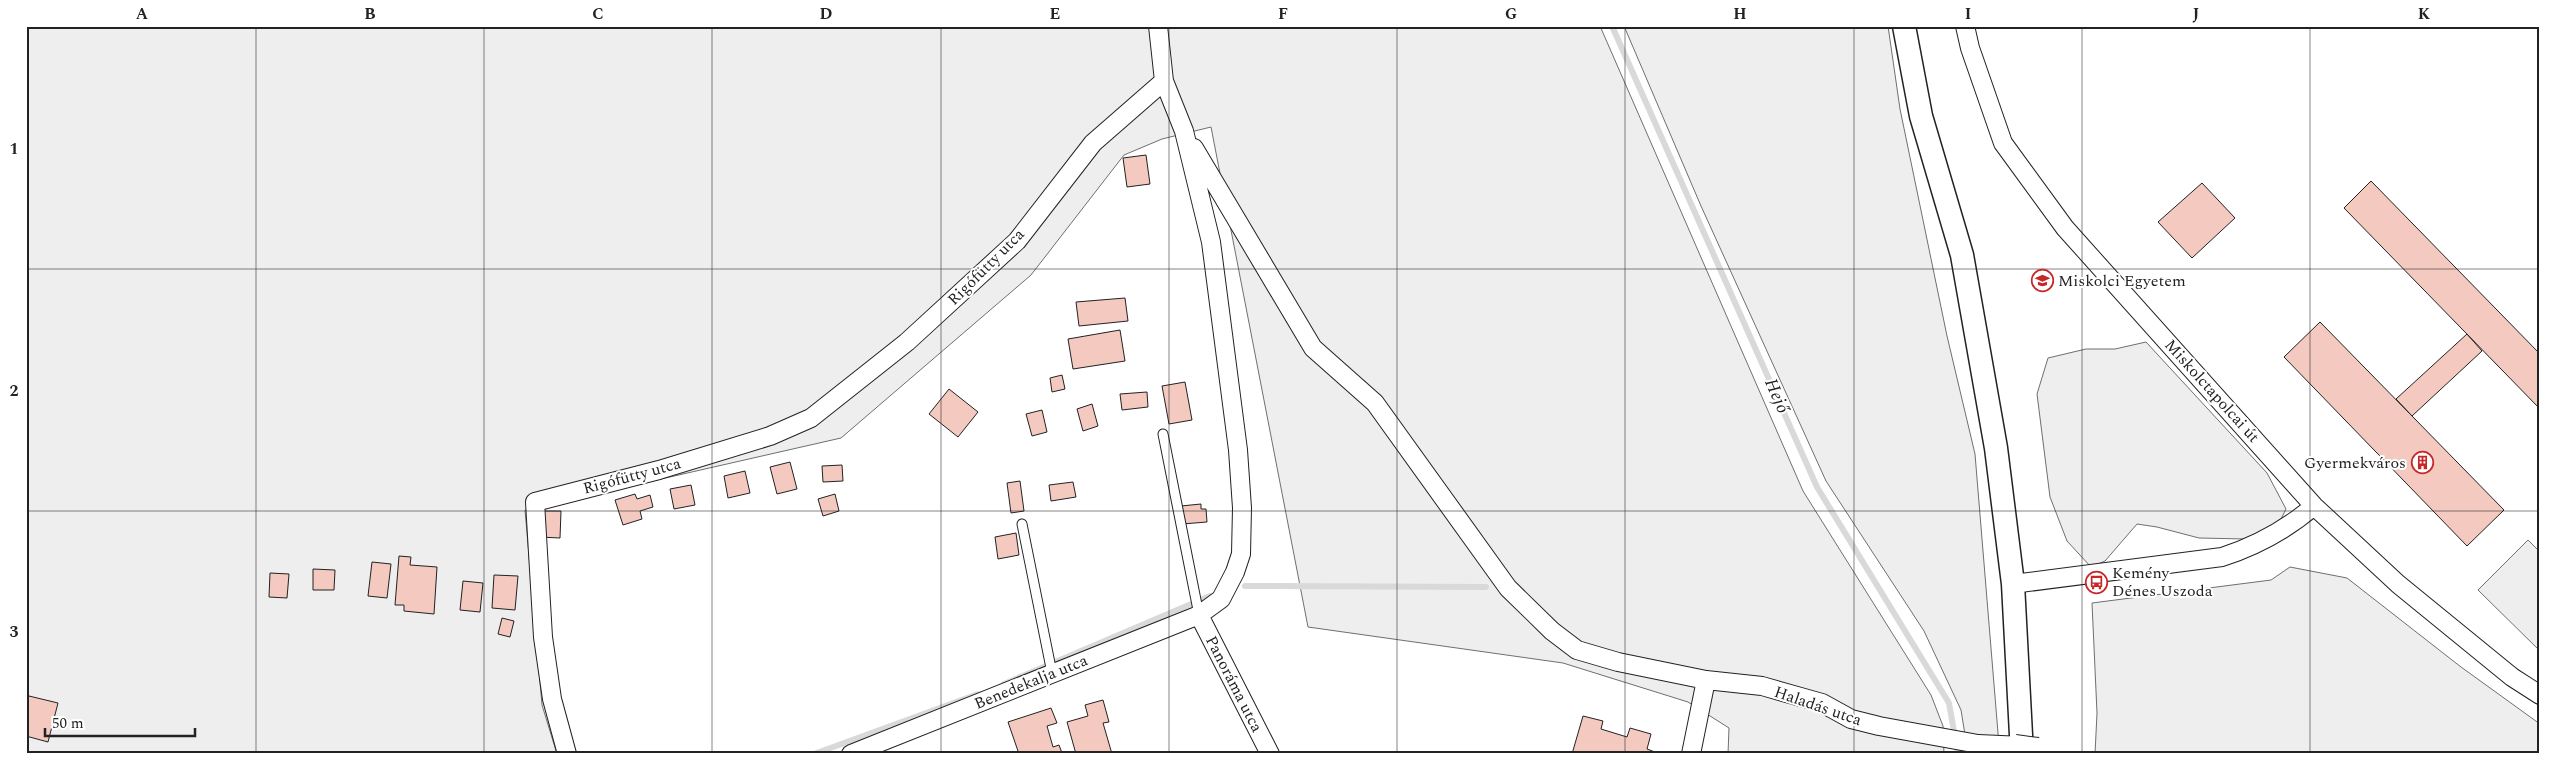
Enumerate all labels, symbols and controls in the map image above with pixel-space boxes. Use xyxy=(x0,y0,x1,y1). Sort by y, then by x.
text: A xyxy=(136,2,149,26)
text: B xyxy=(364,2,376,26)
text: C xyxy=(592,2,604,26)
text: D xyxy=(820,2,833,26)
text: E xyxy=(1050,2,1060,26)
text: F xyxy=(1278,2,1288,26)
text: G xyxy=(1505,2,1517,26)
text: H xyxy=(1733,2,1747,26)
text: I xyxy=(1965,2,1971,26)
text: J xyxy=(2193,2,2200,26)
text: K xyxy=(2418,2,2431,26)
text: 1 xyxy=(10,137,18,161)
street label: Rigófütty utca xyxy=(942,223,1030,311)
school or university icon: Miskolci Egyetem xyxy=(2030,269,2054,293)
place label: Miskolci Egyetem xyxy=(2058,269,2186,293)
street label: Miskolctapolcai út xyxy=(2159,334,2265,448)
water label: Hejő xyxy=(1757,374,1797,419)
text: 2 xyxy=(10,379,19,403)
street label: Rigófütty utca xyxy=(580,451,684,501)
place label: Gyermekváros xyxy=(2304,451,2406,475)
building icon: Gyermekváros xyxy=(2410,451,2434,475)
place label: Kemény Dénes Uszoda xyxy=(2112,561,2213,603)
bus stop icon: Kemény Dénes Uszoda xyxy=(2084,570,2108,594)
text: 3 xyxy=(10,620,19,644)
street label: Panoráma utca xyxy=(1199,631,1269,737)
street label: Benedekalja utca xyxy=(971,648,1091,716)
street label: Haladás utca xyxy=(1771,680,1865,732)
scale bar xyxy=(45,705,195,737)
text: 50 m xyxy=(52,712,84,735)

